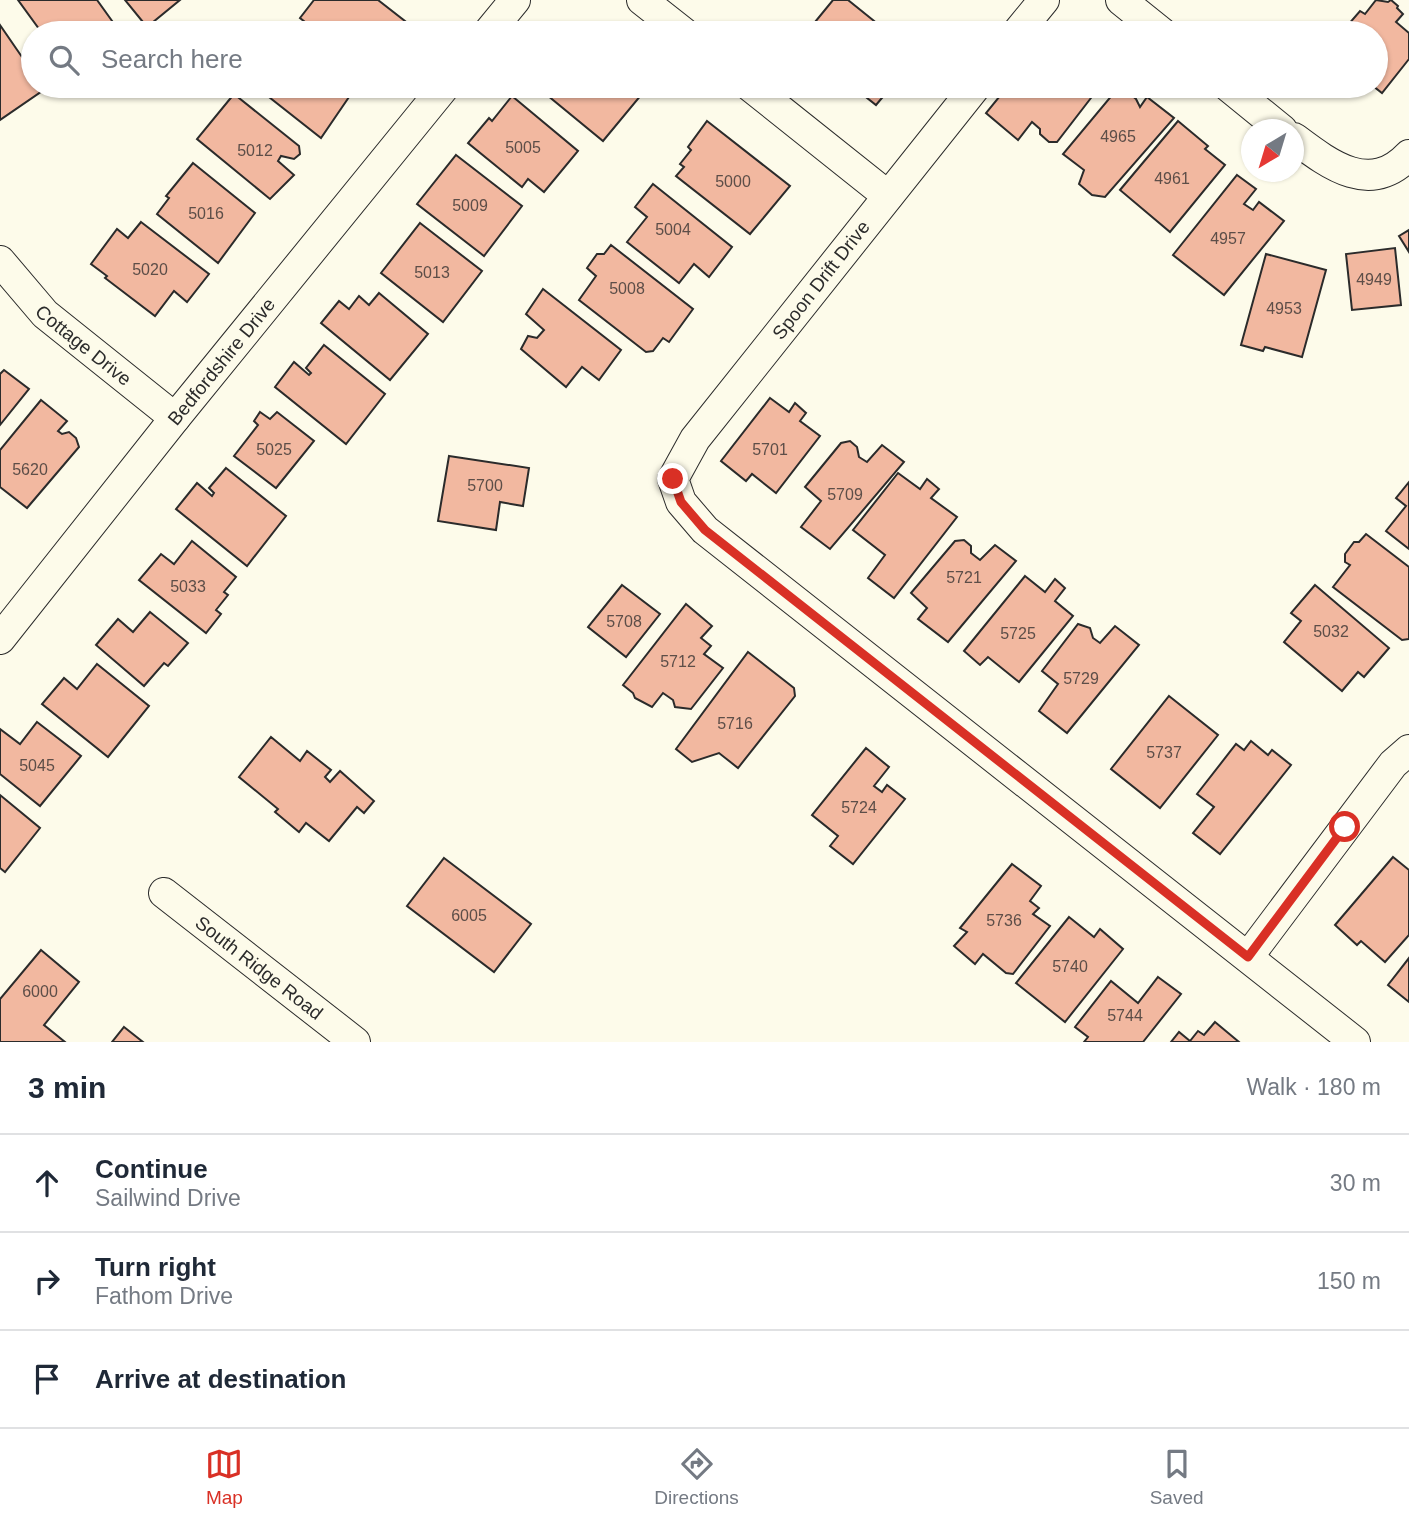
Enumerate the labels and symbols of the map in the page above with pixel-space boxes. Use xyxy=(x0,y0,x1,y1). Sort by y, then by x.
north arrow xyxy=(1241,119,1304,182)
house number: 4965 xyxy=(1100,128,1136,145)
house number: 5005 xyxy=(505,139,541,156)
house number: 5012 xyxy=(237,142,273,159)
house number: 4961 xyxy=(1154,170,1190,187)
house number: 5000 xyxy=(715,173,751,190)
house number: 5009 xyxy=(452,197,488,214)
house number: 5016 xyxy=(188,205,224,222)
street label: Spoon Drift Drive xyxy=(768,217,874,343)
house number: 5004 xyxy=(655,221,691,238)
house number: 4957 xyxy=(1210,230,1246,247)
house number: 5020 xyxy=(132,261,168,278)
house number: 5013 xyxy=(414,264,450,281)
house number: 4949 xyxy=(1356,271,1392,288)
house number: 5008 xyxy=(609,280,645,297)
street label: Bedfordshire Drive xyxy=(163,294,279,429)
house number: 4953 xyxy=(1266,300,1302,317)
street label: Cottage Drive xyxy=(31,301,136,389)
house number: 5025 xyxy=(256,441,292,458)
house number: 5701 xyxy=(752,441,788,458)
house number: 5620 xyxy=(12,461,48,478)
route end xyxy=(657,463,688,494)
house number: 5700 xyxy=(467,477,503,494)
house number: 5709 xyxy=(827,486,863,503)
house number: 5721 xyxy=(946,569,982,586)
house number: 5033 xyxy=(170,578,206,595)
house number: 5708 xyxy=(606,613,642,630)
house number: 5032 xyxy=(1313,623,1349,640)
house number: 5725 xyxy=(1000,625,1036,642)
house number: 5712 xyxy=(660,653,696,670)
house number: 5729 xyxy=(1063,670,1099,687)
house number: 5716 xyxy=(717,715,753,732)
house number: 5737 xyxy=(1146,744,1182,761)
house number: 5045 xyxy=(19,757,55,774)
house number: 5724 xyxy=(841,799,877,816)
route start xyxy=(1329,811,1360,842)
house number: 6005 xyxy=(451,907,487,924)
street label: South Ridge Road xyxy=(192,911,327,1024)
house number: 5736 xyxy=(986,912,1022,929)
house number: 5740 xyxy=(1052,958,1088,975)
house number: 6000 xyxy=(22,983,58,1000)
house number: 5744 xyxy=(1107,1007,1143,1024)

